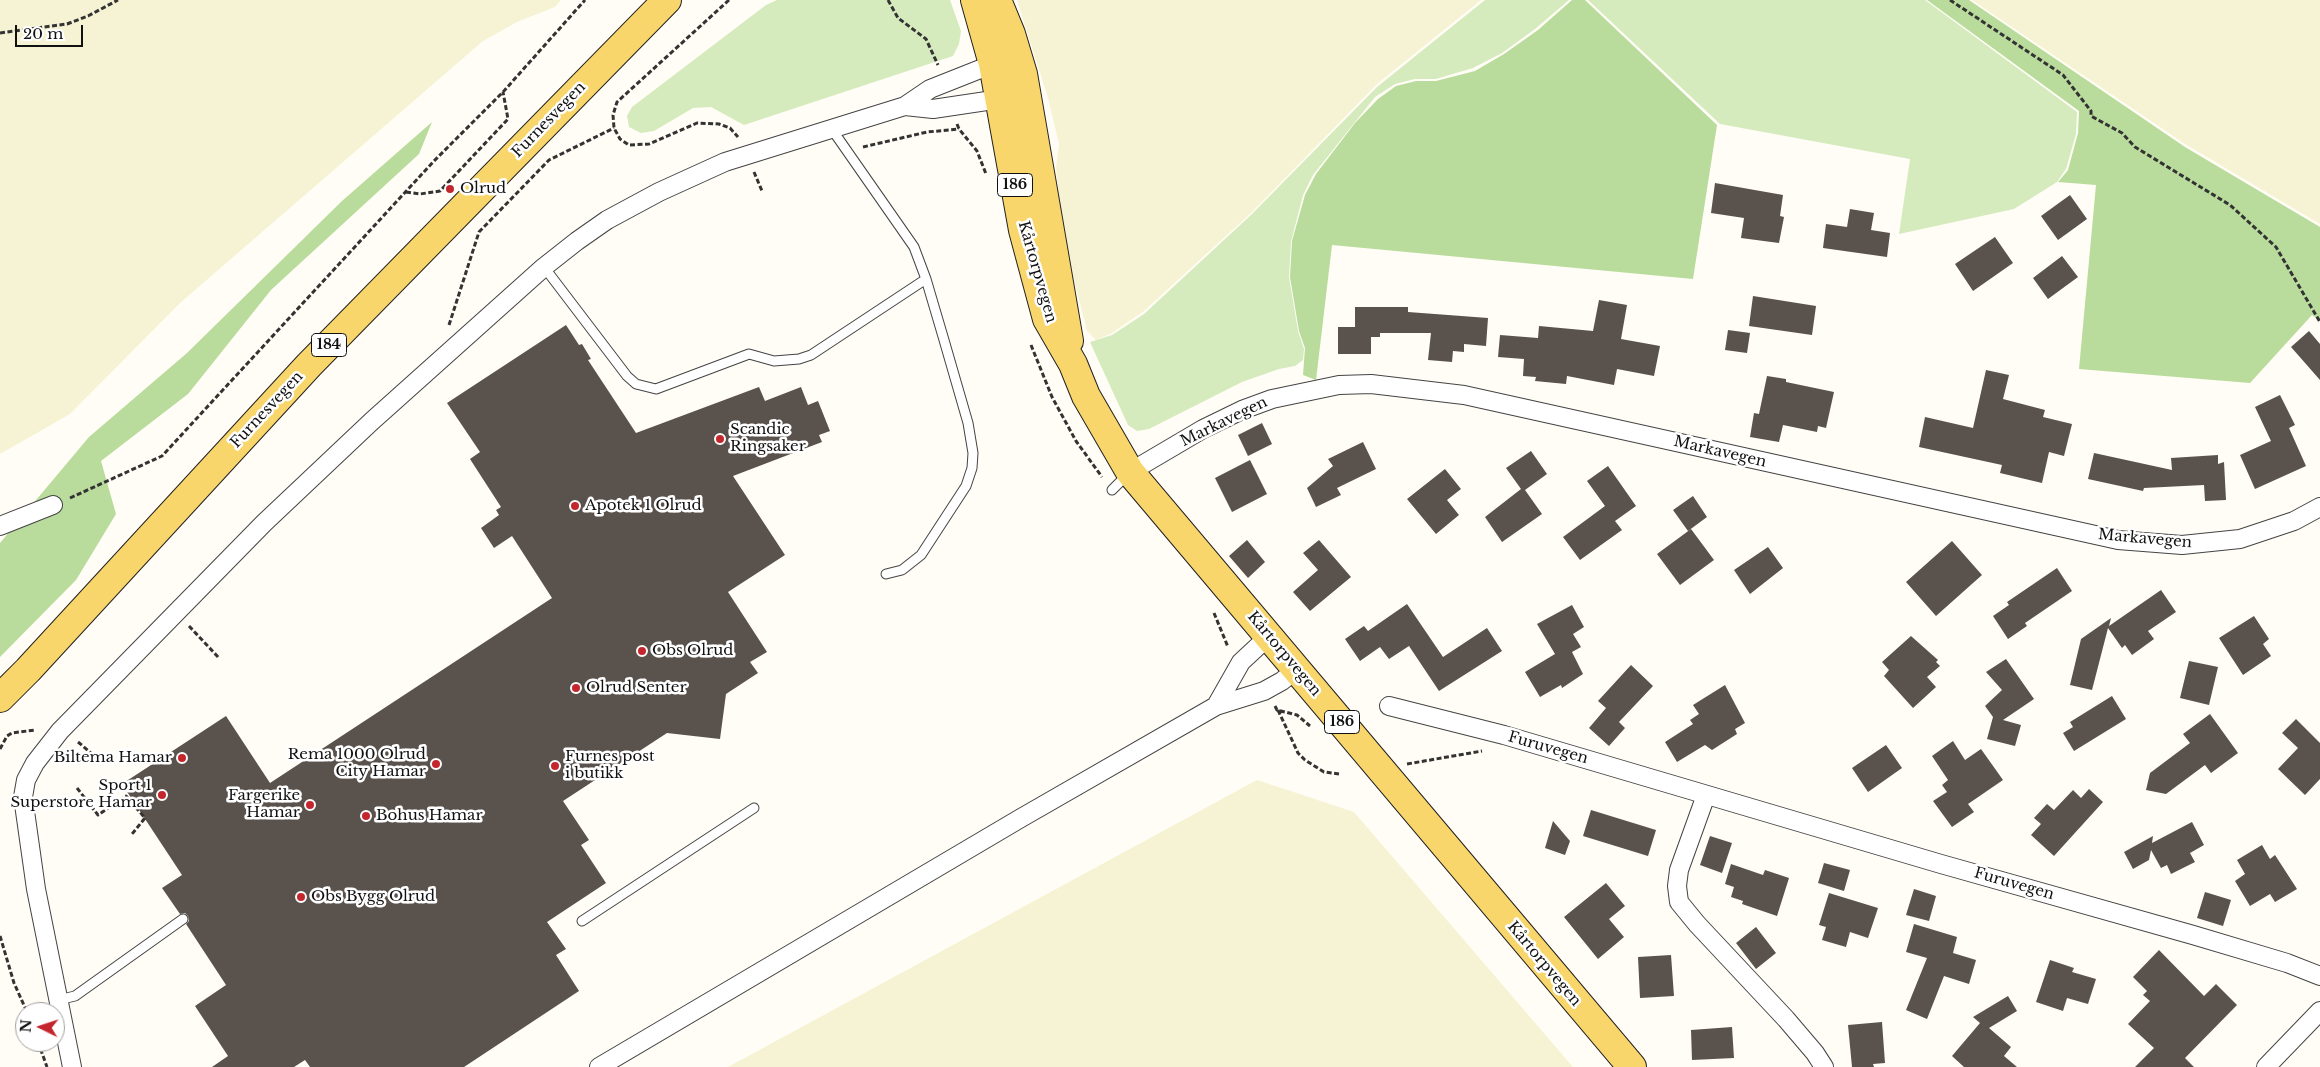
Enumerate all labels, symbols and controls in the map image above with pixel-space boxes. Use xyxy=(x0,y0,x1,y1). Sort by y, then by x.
scale bar xyxy=(18,15,85,47)
text: 20 m xyxy=(23,24,63,43)
street label: Furnesvegen xyxy=(508,78,590,162)
road number: 186 xyxy=(998,174,1032,196)
place label: Olrud xyxy=(460,180,506,198)
marker: Olrud xyxy=(444,183,456,195)
street label: Kårtorpvegen xyxy=(1014,219,1060,325)
road number: 184 xyxy=(312,334,346,356)
street label: Furnesvegen xyxy=(227,368,307,452)
street label: Markavegen xyxy=(1178,393,1270,451)
place label: Scandic Ringsaker xyxy=(730,421,806,456)
marker: Scandic Ringsaker xyxy=(714,433,726,445)
street label: Markavegen xyxy=(1672,433,1768,471)
place label: Apotek 1 Olrud xyxy=(585,497,702,515)
marker: Apotek 1 Olrud xyxy=(569,500,581,512)
street label: Markavegen xyxy=(2097,526,2193,552)
street label: Kårtorpvegen xyxy=(1243,608,1325,700)
place label: Obs Olrud xyxy=(652,642,733,660)
marker: Obs Olrud xyxy=(636,645,648,657)
place label: Olrud Senter xyxy=(586,679,687,697)
marker: Olrud Senter xyxy=(570,682,582,694)
road number: 186 xyxy=(1324,710,1360,734)
street label: Furuvegen xyxy=(1506,728,1590,768)
place label: Rema 1000 Olrud City Hamar xyxy=(288,746,426,781)
place label: Furnes post i butikk xyxy=(565,748,655,783)
place label: Biltema Hamar xyxy=(54,749,172,767)
marker: Biltema Hamar xyxy=(176,752,188,764)
marker: Rema 1000 Olrud City Hamar xyxy=(430,758,442,770)
marker: Furnes post i butikk xyxy=(549,760,561,772)
place label: Sport 1 Superstore Hamar xyxy=(10,777,152,812)
place label: Fargerike Hamar xyxy=(228,787,300,822)
marker: Sport 1 Superstore Hamar xyxy=(156,789,168,801)
marker: Fargerike Hamar xyxy=(304,799,316,811)
place label: Bohus Hamar xyxy=(376,807,483,825)
marker: Bohus Hamar xyxy=(360,810,372,822)
street label: Furuvegen xyxy=(1972,864,2056,904)
place label: Obs Bygg Olrud xyxy=(311,888,435,906)
marker: Obs Bygg Olrud xyxy=(295,891,307,903)
street label: Kårtorpvegen xyxy=(1503,918,1585,1010)
north arrow xyxy=(15,1002,65,1052)
text: N xyxy=(17,1019,35,1033)

